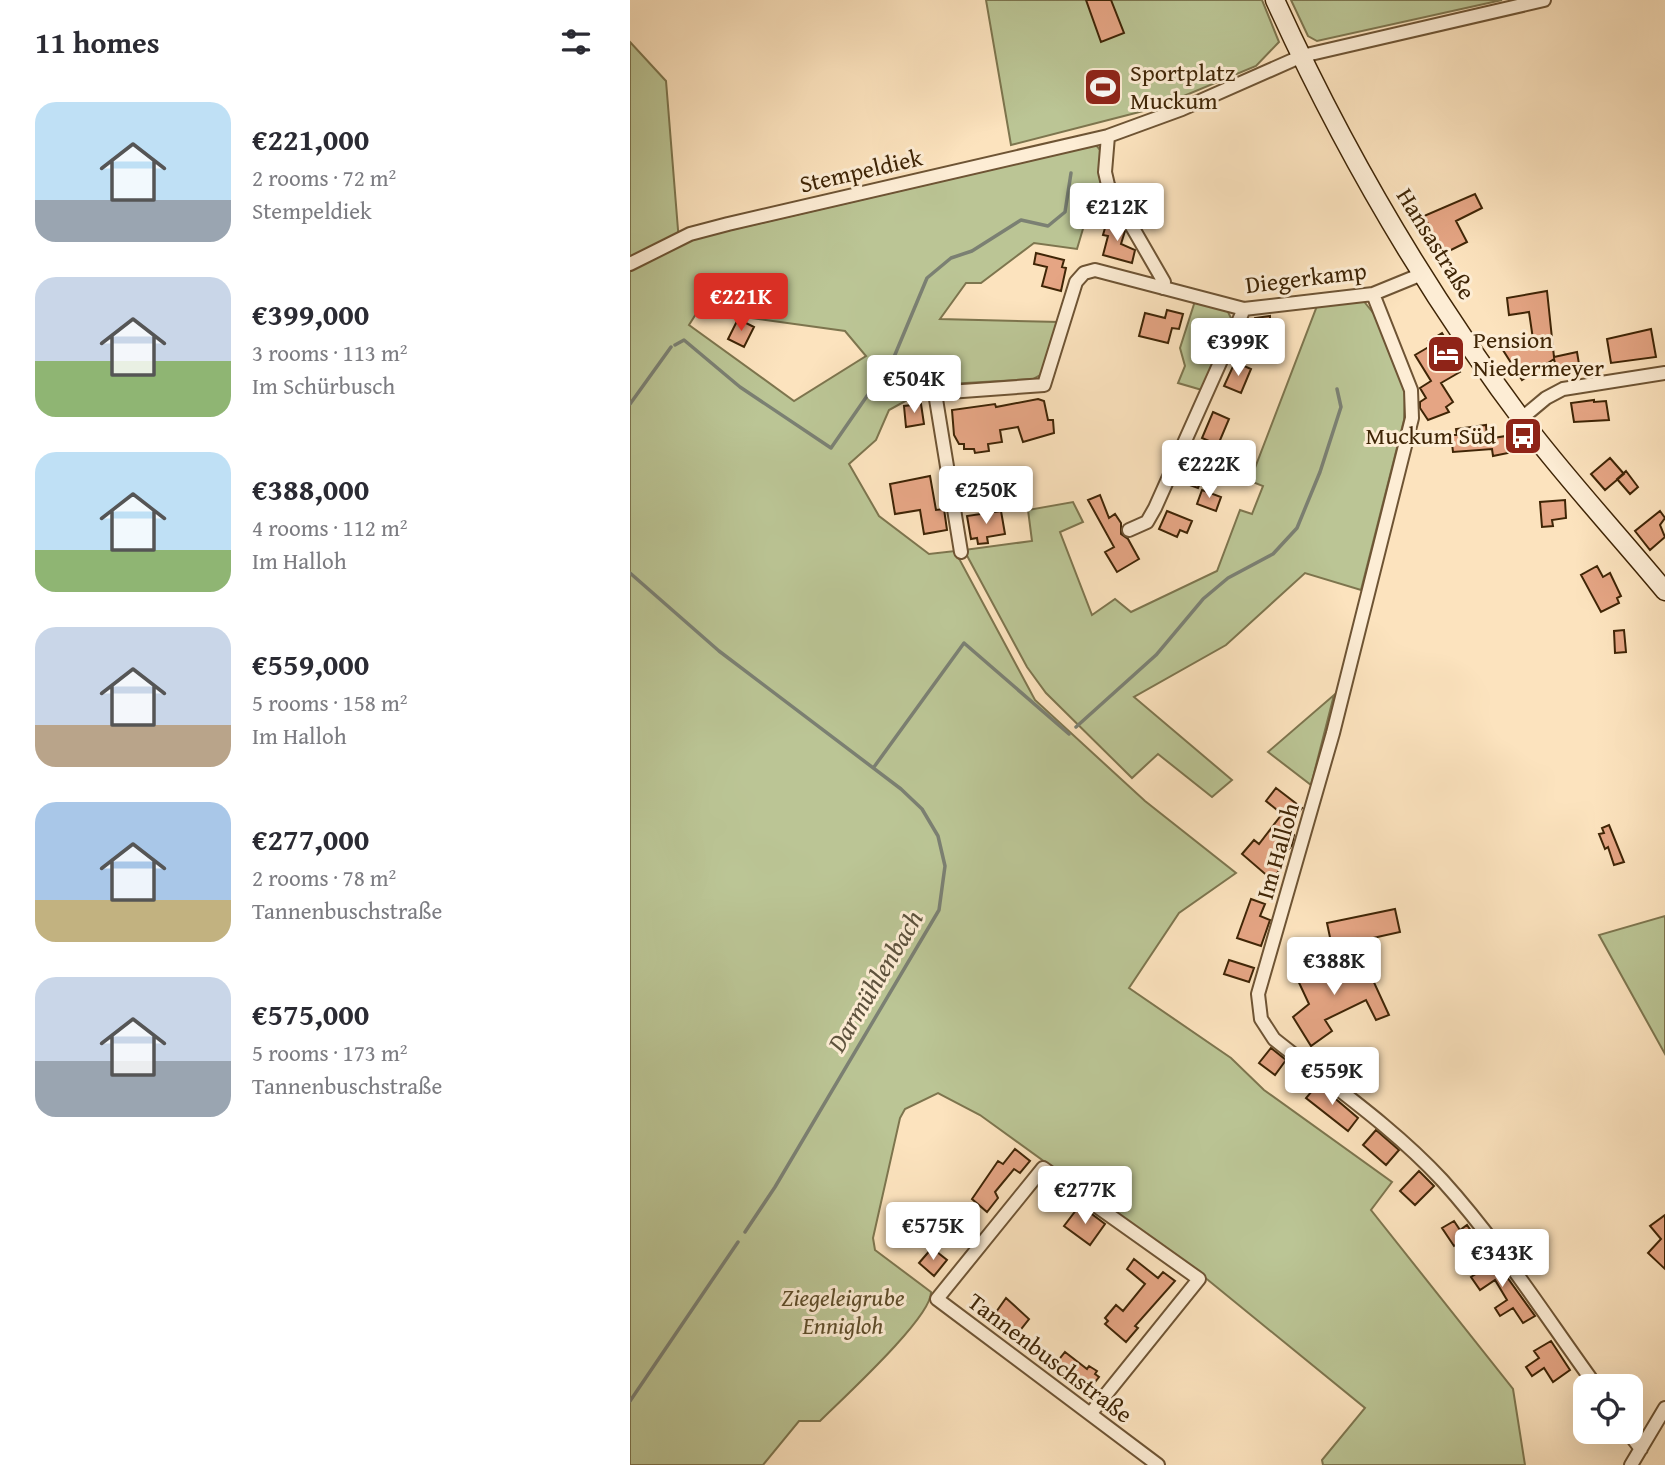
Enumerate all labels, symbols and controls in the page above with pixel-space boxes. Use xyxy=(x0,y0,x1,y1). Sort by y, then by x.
text: 11 homes xyxy=(35,20,160,64)
icon: filters xyxy=(557,23,595,61)
place label: Sportplatz Muckum xyxy=(1130,55,1235,118)
sports icon: Sportplatz Muckum xyxy=(1082,66,1124,108)
text: €221,000 xyxy=(252,117,369,161)
icon: home xyxy=(91,130,175,214)
street label: Stempeldiek xyxy=(796,139,927,202)
text: 2 rooms · 72 m² xyxy=(252,161,396,194)
street label: Hansastraße xyxy=(1388,181,1485,306)
pin: €212K xyxy=(1068,184,1166,243)
text: €212K xyxy=(1086,189,1148,222)
text: Stempeldiek xyxy=(252,194,372,227)
street label: Diegerkamp xyxy=(1243,253,1369,302)
pin: €221K xyxy=(692,274,790,333)
text: €221K xyxy=(710,279,772,312)
text: €399,000 xyxy=(252,292,369,336)
icon: home xyxy=(91,305,175,389)
pin: €399K xyxy=(1189,318,1287,378)
place label: Pension Niedermeyer xyxy=(1473,322,1604,385)
text: €399K xyxy=(1207,324,1269,357)
hotel icon: Pension Niedermeyer xyxy=(1425,333,1467,375)
text: 3 rooms · 113 m² xyxy=(252,336,407,369)
pin: €504K xyxy=(865,356,963,415)
text: €504K xyxy=(883,361,945,394)
text: Im Schürbusch xyxy=(252,369,395,402)
bus stop icon: Muckum Süd xyxy=(1502,415,1544,457)
place label: Muckum Süd xyxy=(1365,418,1496,453)
pin: €222K xyxy=(1160,440,1258,500)
text: €222K xyxy=(1178,446,1240,479)
pin: €250K xyxy=(937,466,1035,526)
text: €388,000 xyxy=(252,467,369,511)
text: €250K xyxy=(955,472,1017,505)
icon: home xyxy=(91,480,175,564)
text: 4 rooms · 112 m² xyxy=(252,511,407,544)
text: Im Halloh xyxy=(252,544,347,577)
text: €559,000 xyxy=(252,642,369,686)
icon: home xyxy=(91,655,175,739)
text: 5 rooms · 158 m² xyxy=(252,686,407,719)
text: Im Halloh xyxy=(252,719,347,752)
street label: Im Halloh xyxy=(1247,798,1308,903)
text: €277,000 xyxy=(252,817,369,861)
icon: home xyxy=(91,830,175,914)
text: 2 rooms · 78 m² xyxy=(252,861,396,894)
text: Tannenbuschstraße xyxy=(252,894,442,927)
water label: Darmühlenbach xyxy=(816,902,932,1060)
pin: €388K xyxy=(1285,937,1383,997)
text: €388K xyxy=(1303,943,1365,976)
text: €575,000 xyxy=(252,992,369,1036)
icon: home xyxy=(91,1005,175,1089)
text: 5 rooms · 173 m² xyxy=(252,1036,407,1069)
pin: €559K xyxy=(1283,1048,1381,1107)
text: €559K xyxy=(1301,1053,1363,1086)
text: Tannenbuschstraße xyxy=(252,1069,442,1102)
pin: €277K xyxy=(1036,1166,1134,1226)
text: €277K xyxy=(1054,1172,1116,1205)
pin: €575K xyxy=(884,1202,982,1262)
text: €575K xyxy=(902,1208,964,1241)
pin: €343K xyxy=(1453,1230,1551,1289)
text: €343K xyxy=(1471,1235,1533,1268)
park label: Ziegeleigrube Ennigloh xyxy=(781,1280,905,1343)
street label: Tannenbuschstraße xyxy=(960,1284,1140,1431)
map controls xyxy=(1573,1374,1643,1444)
button: locate xyxy=(1573,1374,1643,1444)

